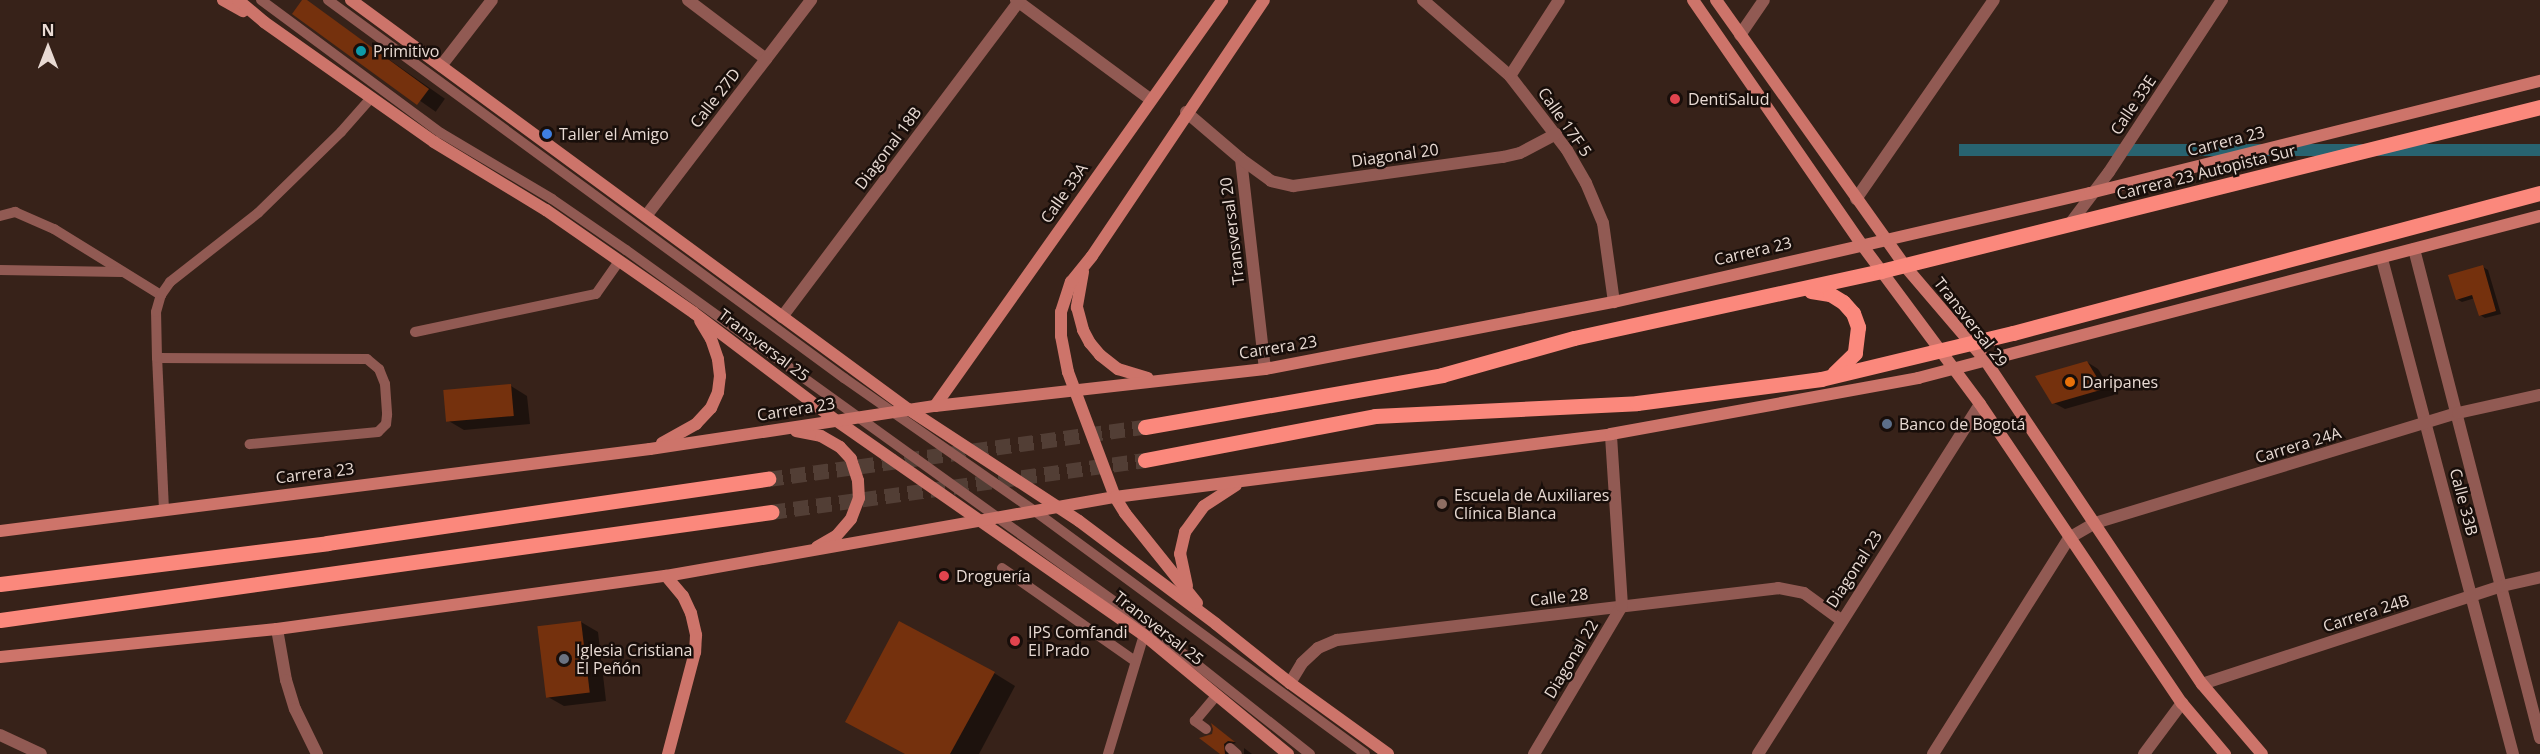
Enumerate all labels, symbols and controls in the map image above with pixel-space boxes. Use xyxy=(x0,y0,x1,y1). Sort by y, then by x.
north arrow xyxy=(18,18,78,78)
text: N xyxy=(41,19,55,41)
place label: Primitivo xyxy=(373,41,439,61)
marker: Primitivo xyxy=(354,44,368,58)
street label: Calle 27D xyxy=(686,64,744,132)
street label: Calle 33E xyxy=(2106,72,2160,138)
street label: Calle 17F 5 xyxy=(1534,84,1596,160)
place label: DentiSalud xyxy=(1688,89,1769,109)
marker: DentiSalud xyxy=(1666,90,1684,108)
street label: Diagonal 18B xyxy=(851,103,925,193)
street label: Carrera 23 xyxy=(2185,122,2267,160)
place label: Taller el Amigo xyxy=(559,124,669,144)
marker: Taller el Amigo xyxy=(540,127,554,141)
street label: Diagonal 20 xyxy=(1350,139,1440,171)
street label: Carrera 23 Autopista Sur xyxy=(2115,140,2297,204)
street label: Calle 33A xyxy=(1036,159,1092,227)
street label: Transversal 20 xyxy=(1216,176,1248,286)
street label: Carrera 23 xyxy=(1712,233,1794,269)
street label: Transversal 29 xyxy=(1930,273,2012,371)
street label: Transversal 25 xyxy=(715,305,813,385)
street label: Carrera 23 xyxy=(1238,331,1318,363)
place label: Daripanes xyxy=(2082,372,2158,392)
marker: Daripanes xyxy=(2063,375,2077,389)
street label: Carrera 23 xyxy=(756,393,836,425)
place label: Banco de Bogotá xyxy=(1899,414,2025,434)
marker: Banco de Bogotá xyxy=(1880,417,1894,431)
street label: Carrera 24A xyxy=(2253,423,2343,467)
street label: Carrera 23 xyxy=(275,459,355,487)
street label: Calle 33B xyxy=(2446,466,2482,538)
place label: Escuela de Auxiliares Clínica Blanca xyxy=(1454,485,1609,523)
marker: Escuela de Auxiliares Clínica Blanca xyxy=(1435,497,1449,511)
street label: Diagonal 23 xyxy=(1822,527,1886,611)
place label: Droguería xyxy=(956,566,1031,586)
marker: Droguería xyxy=(937,569,951,583)
street label: Calle 28 xyxy=(1529,584,1589,610)
street label: Transversal 25 xyxy=(1110,587,1208,669)
street label: Carrera 24B xyxy=(2321,590,2411,636)
street label: Diagonal 22 xyxy=(1540,616,1602,702)
place label: IPS Comfandi El Prado xyxy=(1028,622,1127,660)
marker: IPS Comfandi El Prado xyxy=(1006,632,1024,650)
place label: Iglesia Cristiana El Peñón xyxy=(576,640,693,678)
marker: Iglesia Cristiana El Peñón xyxy=(557,652,571,666)

